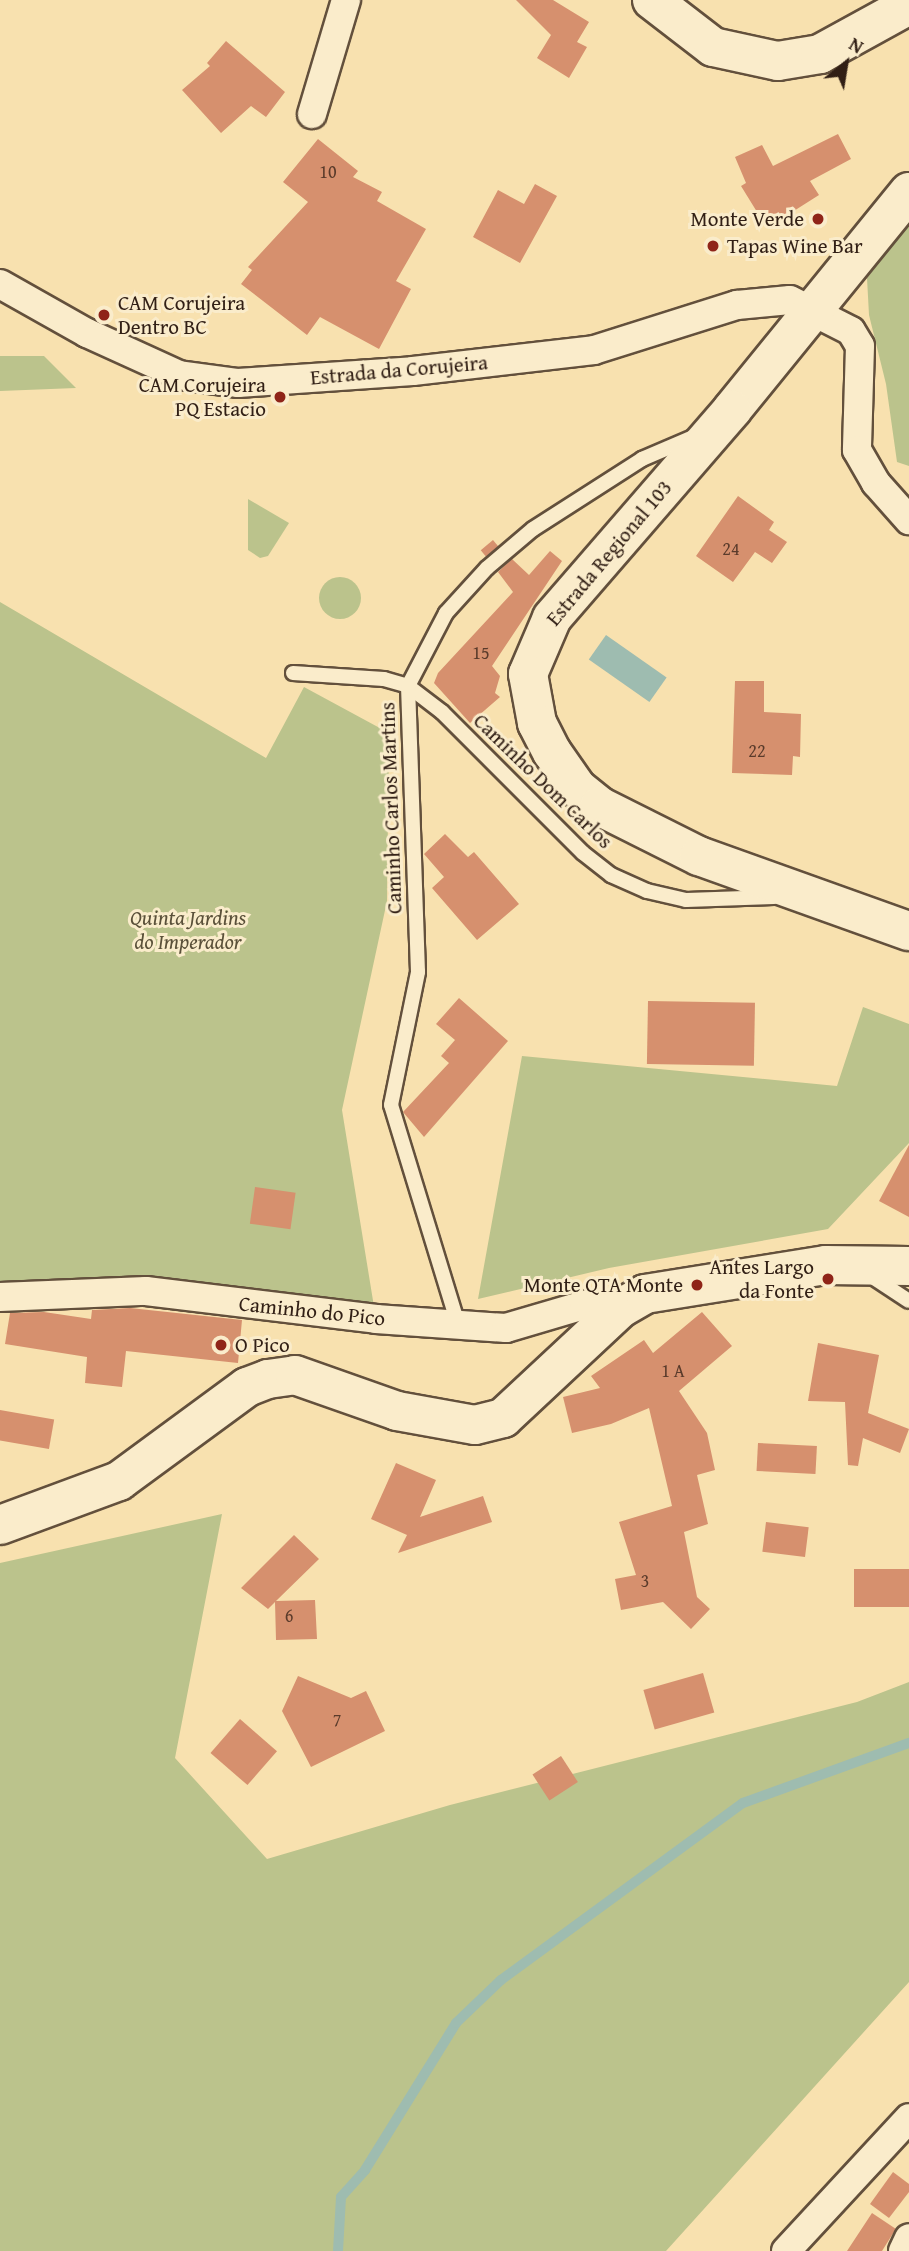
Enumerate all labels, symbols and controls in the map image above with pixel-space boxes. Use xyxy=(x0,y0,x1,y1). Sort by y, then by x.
north arrow xyxy=(811,28,881,98)
text: N xyxy=(844,30,869,60)
house number: 10 xyxy=(319,161,337,183)
place label: Monte Verde xyxy=(691,206,804,232)
marker: Monte Verde xyxy=(810,211,826,227)
place label: Tapas Wine Bar xyxy=(727,233,863,259)
marker: Tapas Wine Bar xyxy=(705,238,721,254)
place label: CAM Corujeira Dentro BC xyxy=(118,290,245,340)
marker: CAM Corujeira Dentro BC xyxy=(96,307,112,323)
street label: Estrada da Corujeira xyxy=(309,350,489,390)
place label: CAM Corujeira PQ Estacio xyxy=(139,372,266,422)
marker: CAM Corujeira PQ Estacio xyxy=(272,389,288,405)
street label: Estrada Regional 103 xyxy=(541,475,677,631)
house number: 24 xyxy=(722,538,740,560)
house number: 15 xyxy=(472,642,490,664)
street label: Caminho Carlos Martins xyxy=(375,702,407,914)
street label: Caminho Dom Carlos xyxy=(468,708,618,854)
house number: 22 xyxy=(748,740,766,762)
park label: Quinta Jardins do Imperador xyxy=(130,905,246,955)
place label: Antes Largo da Fonte xyxy=(709,1254,814,1304)
marker: Antes Largo da Fonte xyxy=(820,1271,836,1287)
place label: Monte QTA Monte xyxy=(524,1272,683,1298)
marker: Monte QTA Monte xyxy=(689,1277,705,1293)
street label: Caminho do Pico xyxy=(238,1291,386,1331)
place label: O Pico xyxy=(235,1332,290,1358)
marker: O Pico xyxy=(213,1337,229,1353)
house number: 1 A xyxy=(661,1360,685,1382)
house number: 3 xyxy=(641,1570,649,1592)
house number: 6 xyxy=(285,1605,293,1627)
house number: 7 xyxy=(333,1709,341,1731)

